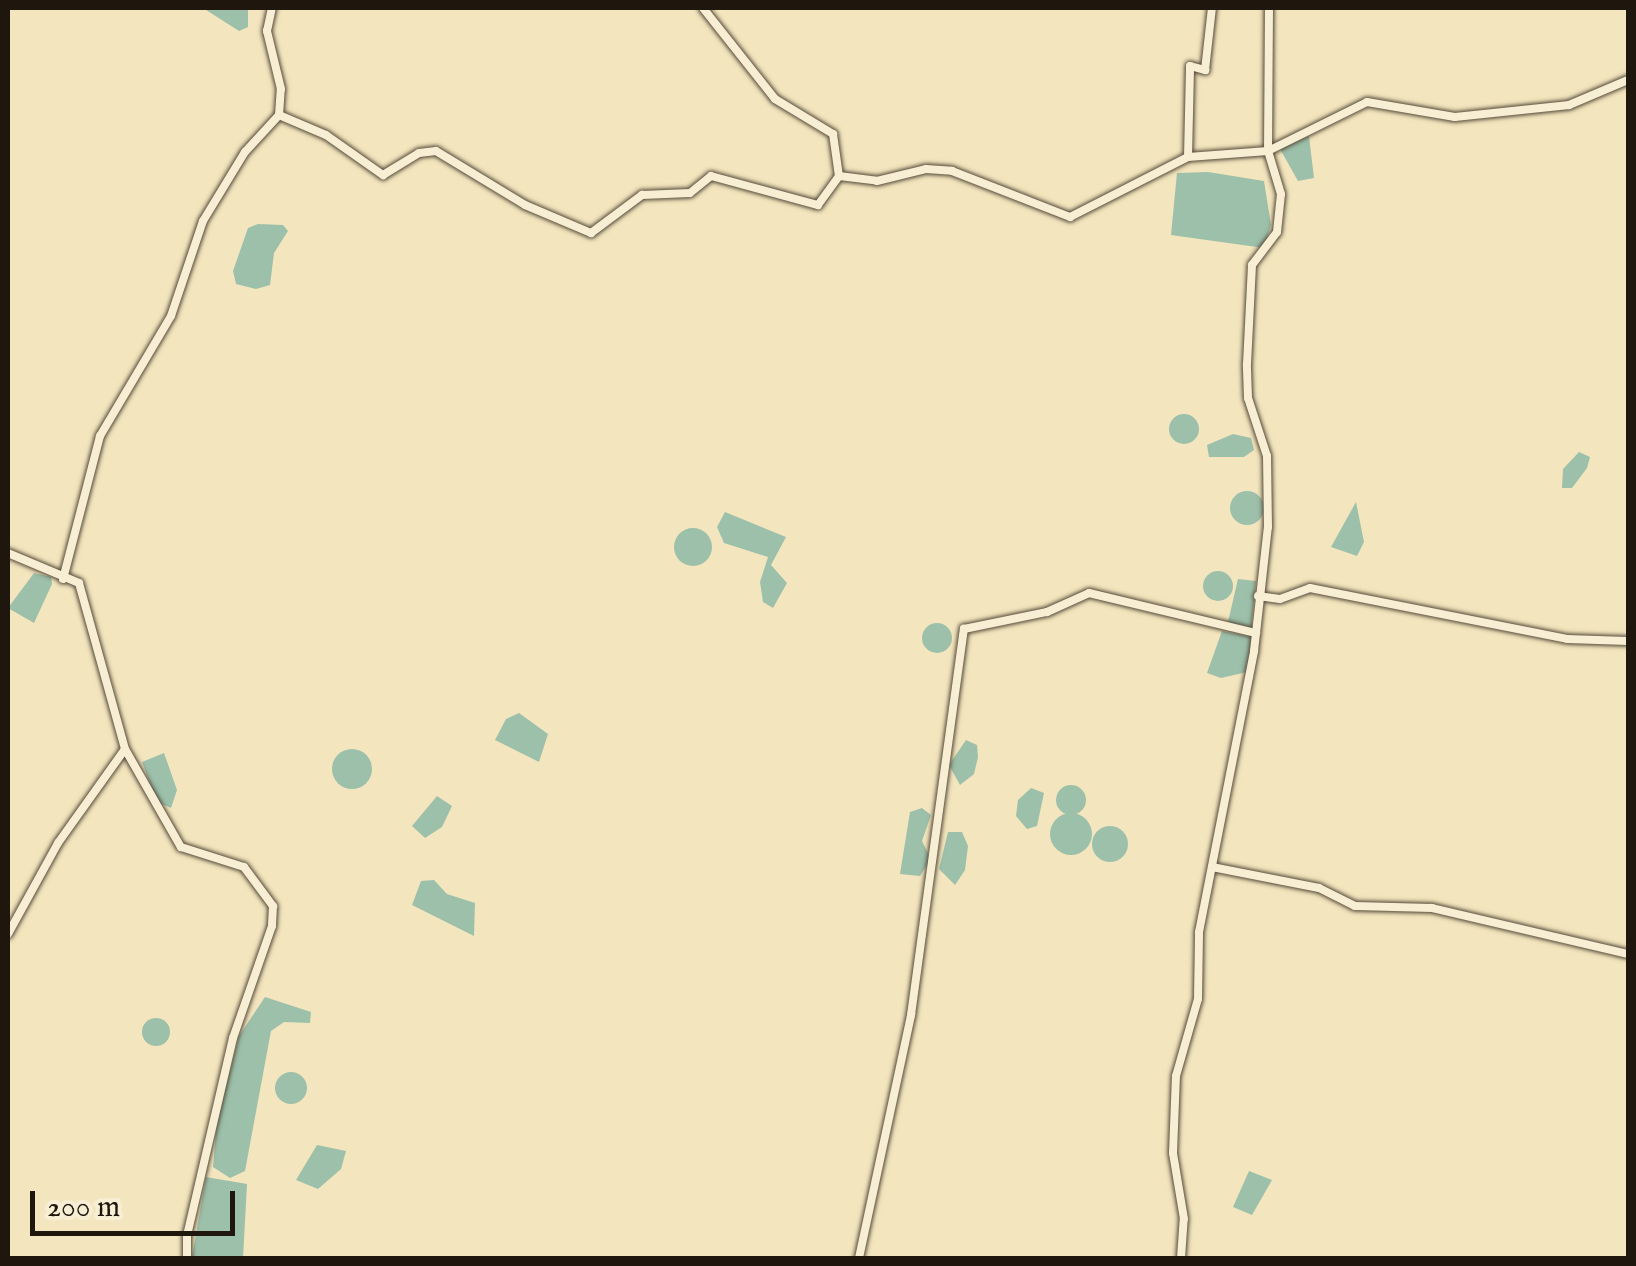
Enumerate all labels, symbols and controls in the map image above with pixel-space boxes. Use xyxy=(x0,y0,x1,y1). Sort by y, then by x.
scale bar xyxy=(35,1171,240,1233)
text: 200 m xyxy=(47,1189,120,1227)

